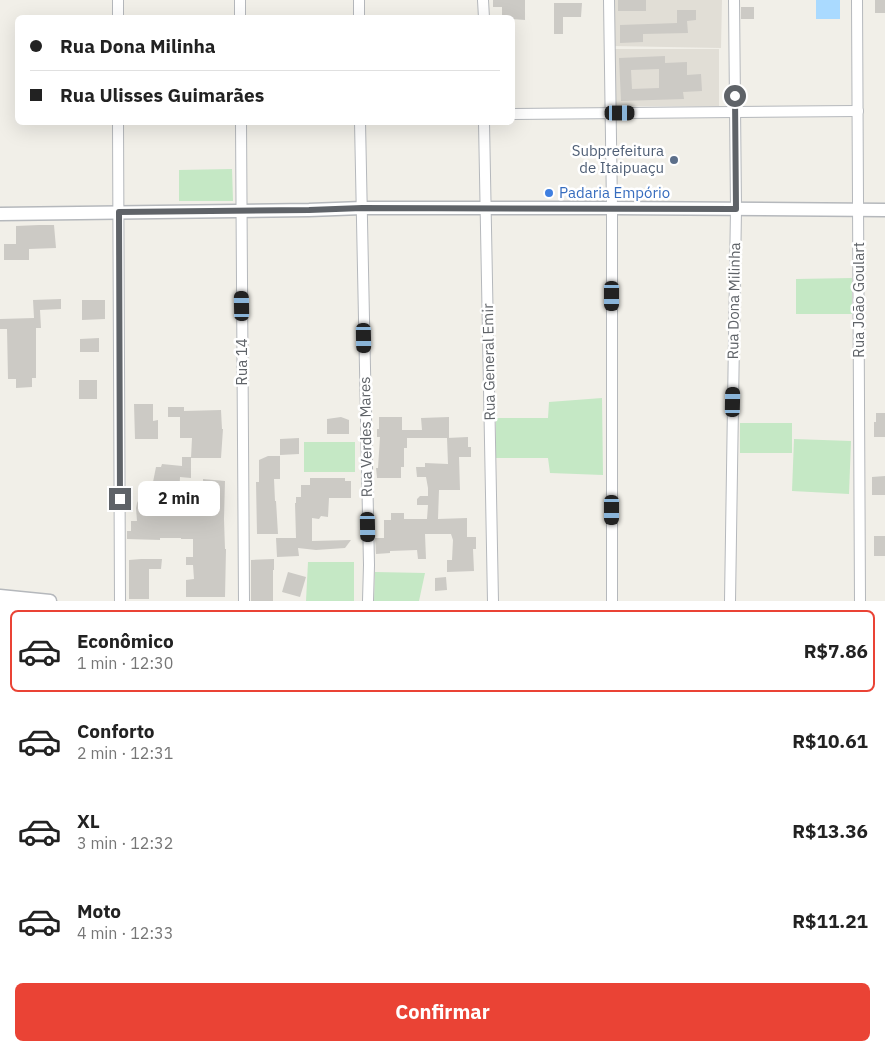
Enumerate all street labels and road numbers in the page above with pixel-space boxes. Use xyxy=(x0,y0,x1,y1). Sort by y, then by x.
street label: Rua Dona Milinha xyxy=(723,242,744,360)
street label: Rua João Goulart xyxy=(849,242,868,358)
street label: Rua General Emir xyxy=(478,303,499,421)
street label: Rua 14 xyxy=(232,338,251,386)
street label: Rua Verdes Mares xyxy=(355,376,376,498)

